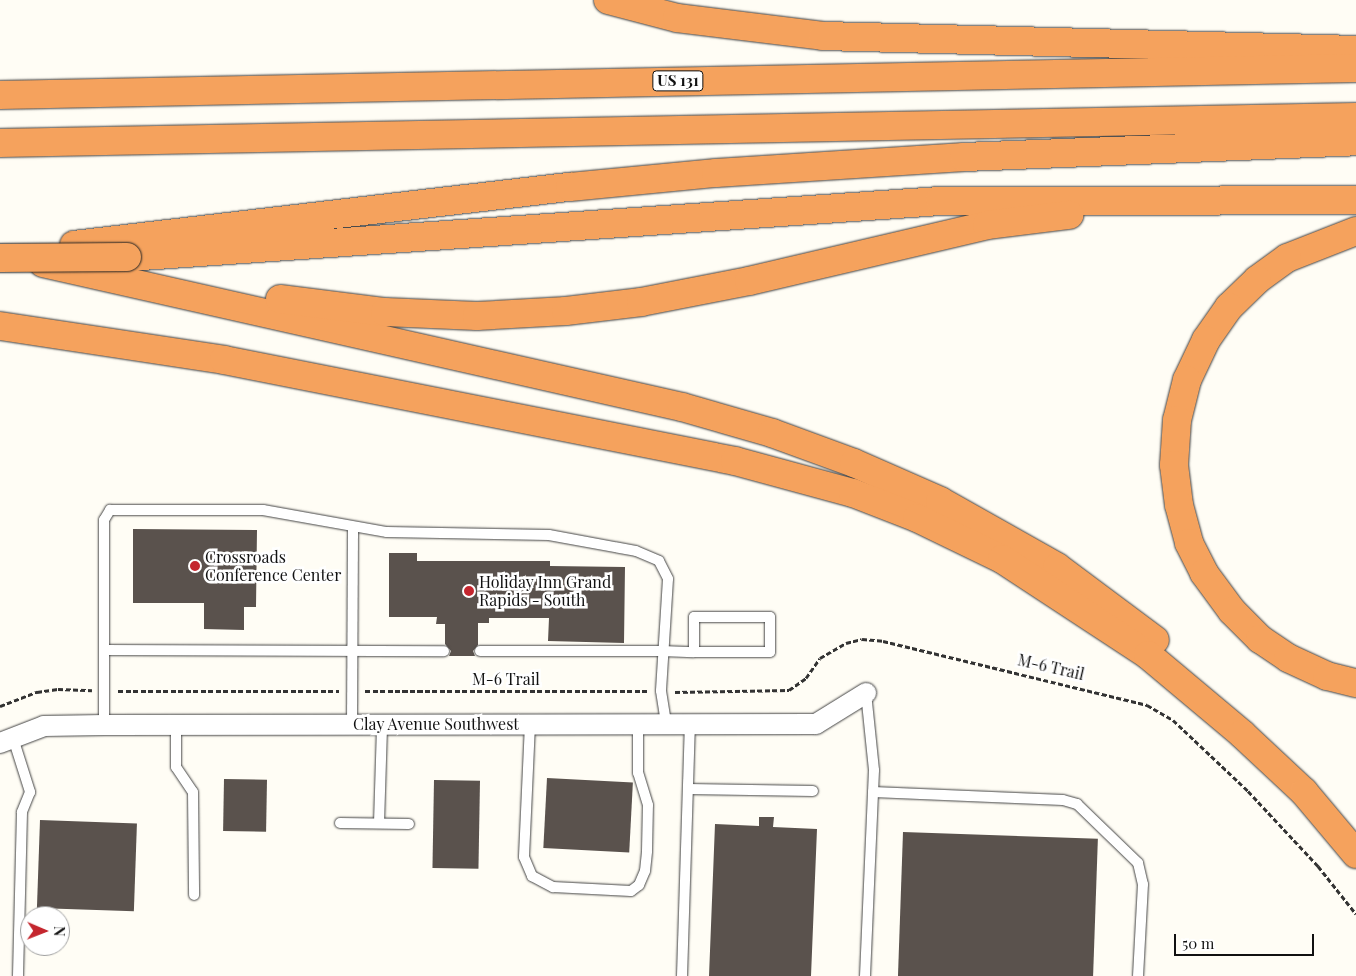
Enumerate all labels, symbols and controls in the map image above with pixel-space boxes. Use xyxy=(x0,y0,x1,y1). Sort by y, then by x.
road number: US 131 xyxy=(652,68,704,94)
place label: Crossroads Conference Center xyxy=(205,547,341,585)
marker: Crossroads Conference Center xyxy=(189,560,201,572)
place label: Holiday Inn Grand Rapids - South xyxy=(479,572,612,610)
marker: Holiday Inn Grand Rapids - South xyxy=(463,585,475,597)
street label: M-6 Trail xyxy=(1016,650,1086,684)
street label: M-6 Trail xyxy=(472,669,540,689)
street label: Clay Avenue Southwest xyxy=(352,714,520,734)
north arrow xyxy=(20,906,70,956)
scale bar xyxy=(1176,924,1316,956)
text: N xyxy=(50,926,69,936)
text: 50 m xyxy=(1182,933,1214,953)

